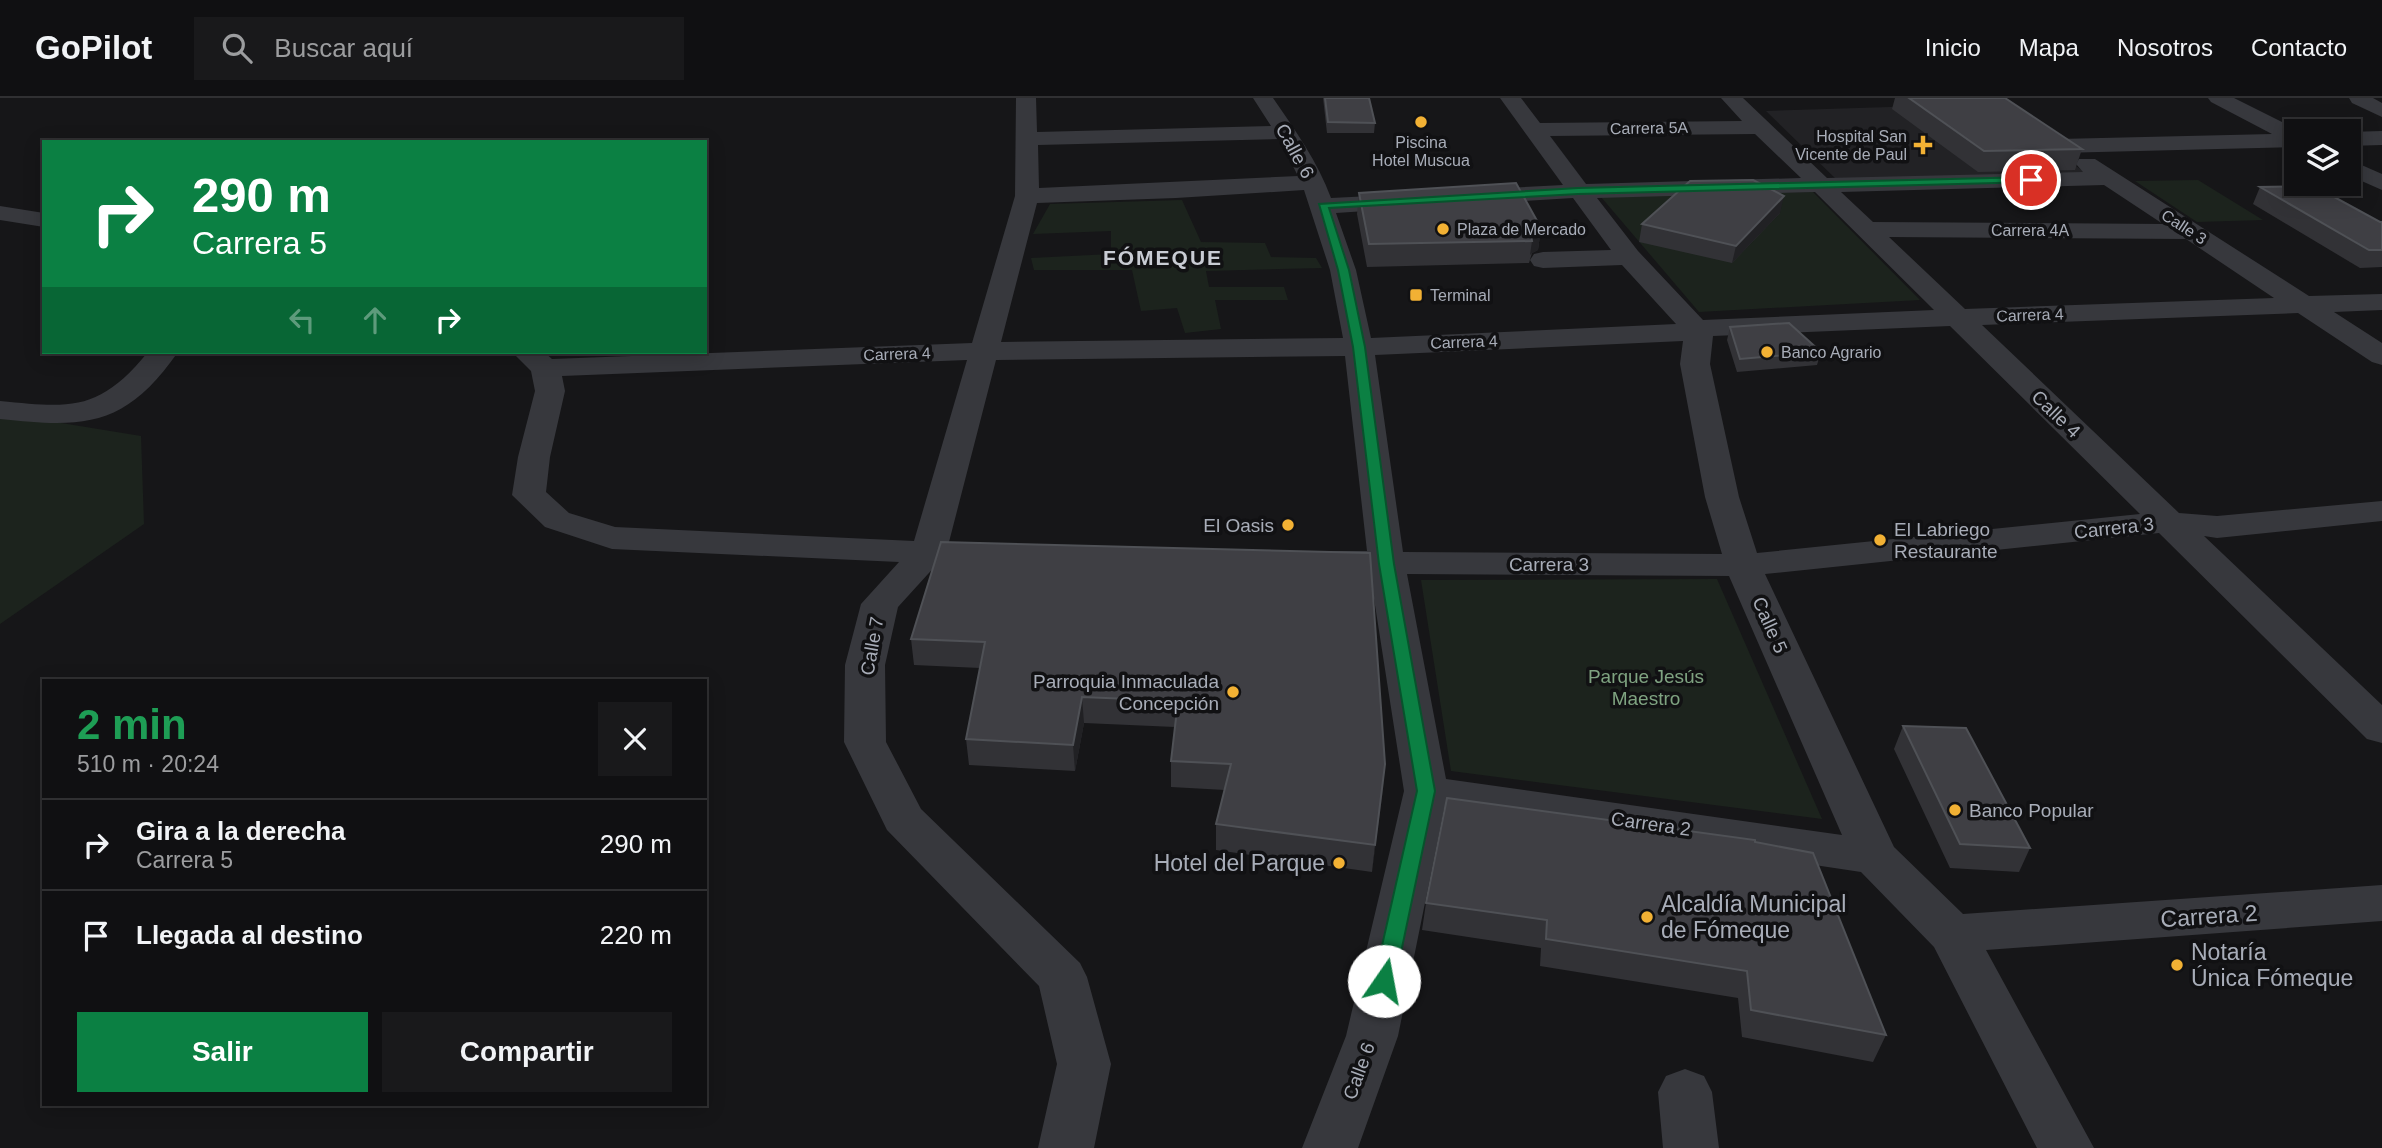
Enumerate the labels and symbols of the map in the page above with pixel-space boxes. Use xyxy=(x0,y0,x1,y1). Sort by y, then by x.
marker: Piscina Hotel Muscua xyxy=(1413,114,1429,130)
street label: Carrera 5A xyxy=(1610,119,1689,137)
street label: Calle 6 xyxy=(1271,120,1319,182)
place label: Hospital San Vicente de Paul xyxy=(1795,128,1907,163)
place label: Piscina Hotel Muscua xyxy=(1372,134,1470,169)
marker: Hospital San Vicente de Paul xyxy=(1913,135,1933,155)
pin xyxy=(2001,150,2061,210)
street label: Calle 3 xyxy=(2158,206,2210,248)
marker: Plaza de Mercado xyxy=(1435,221,1451,237)
place label: Plaza de Mercado xyxy=(1457,221,1586,238)
street label: Carrera 4A xyxy=(1991,222,2069,239)
district label: FÓMEQUE xyxy=(1103,246,1223,269)
marker: Terminal xyxy=(1408,287,1424,303)
place label: Terminal xyxy=(1430,287,1490,304)
street label: Carrera 4 xyxy=(1996,305,2064,325)
street label: Carrera 4 xyxy=(1430,332,1498,352)
street label: Carrera 4 xyxy=(863,344,931,364)
marker: Banco Agrario xyxy=(1759,344,1775,360)
place label: Banco Agrario xyxy=(1781,344,1882,361)
street label: Calle 4 xyxy=(2027,386,2085,442)
street label: Carrera 3 xyxy=(2073,513,2155,543)
place label: El Oasis xyxy=(1203,515,1274,536)
marker: El Oasis xyxy=(1280,517,1296,533)
place label: El Labriego Restaurante xyxy=(1894,519,1998,562)
marker: El Labriego Restaurante xyxy=(1872,532,1888,548)
street label: Carrera 3 xyxy=(1509,554,1589,575)
street label: Calle 5 xyxy=(1748,594,1792,656)
street label: Calle 7 xyxy=(857,615,887,677)
park label: Parque Jesús Maestro xyxy=(1588,666,1704,709)
place label: Parroquia Inmaculada Concepción xyxy=(1033,671,1219,714)
marker: Parroquia Inmaculada Concepción xyxy=(1225,684,1241,700)
place label: Banco Popular xyxy=(1969,800,2094,821)
marker: Banco Popular xyxy=(1947,802,1963,818)
street label: Carrera 2 xyxy=(1610,808,1692,840)
place label: Hotel del Parque xyxy=(1154,850,1325,876)
marker: Hotel del Parque xyxy=(1331,855,1347,871)
place label: Alcaldía Municipal de Fómeque xyxy=(1661,891,1846,943)
street label: Carrera 2 xyxy=(2160,900,2258,932)
marker: Alcaldía Municipal de Fómeque xyxy=(1639,909,1655,925)
place label: Notaría Única Fómeque xyxy=(2191,939,2353,991)
position arrow xyxy=(1347,944,1421,1018)
marker: Notaría Única Fómeque xyxy=(2169,957,2185,973)
street label: Calle 6 xyxy=(1339,1040,1379,1102)

